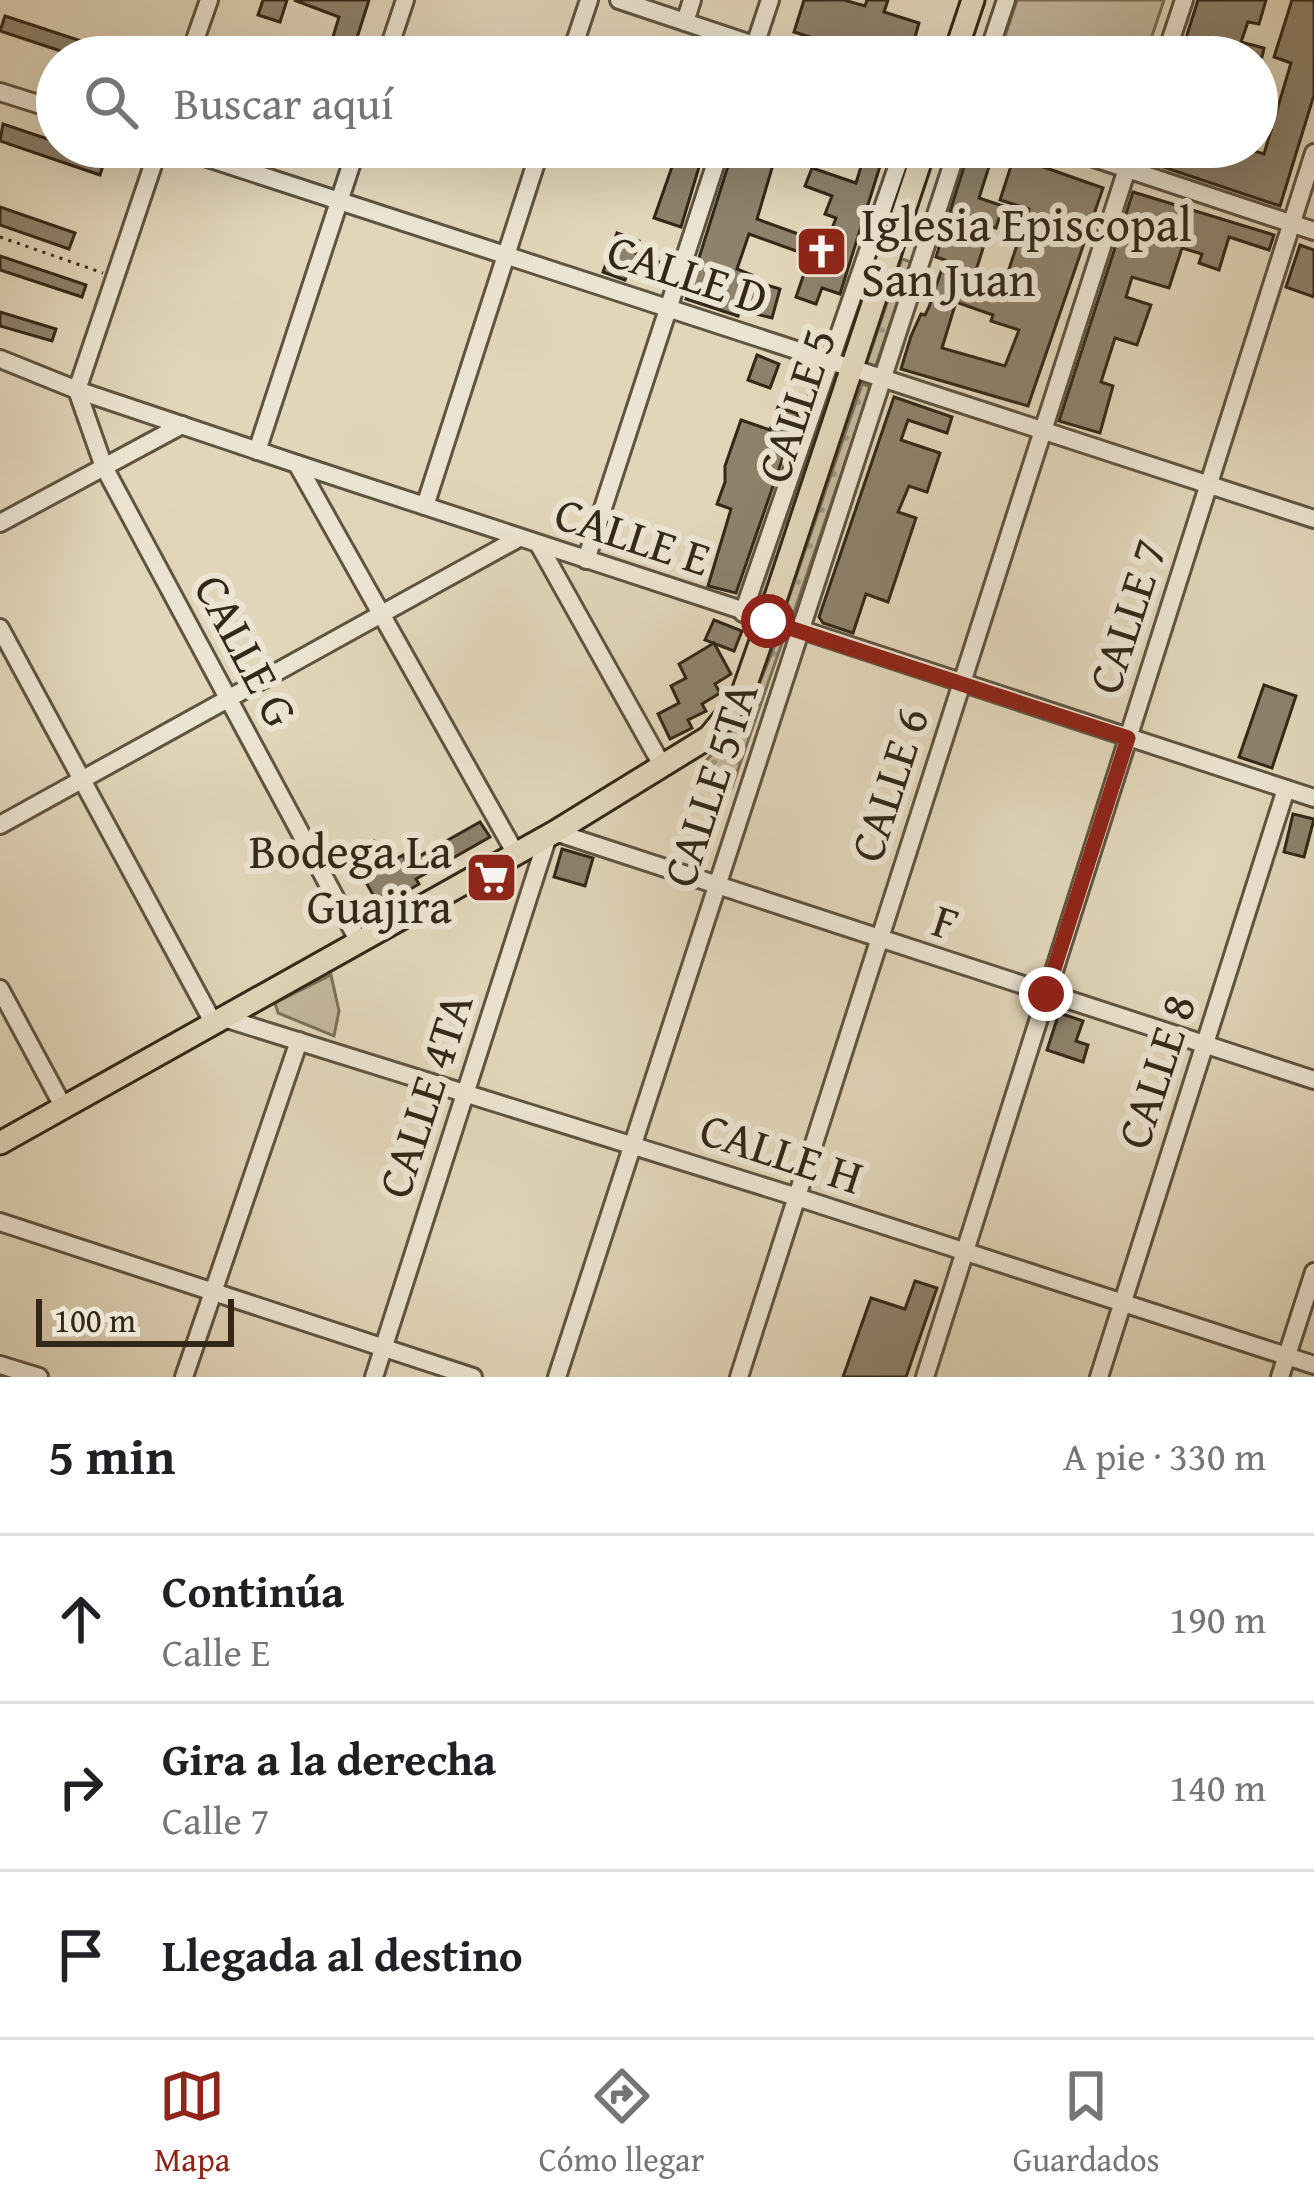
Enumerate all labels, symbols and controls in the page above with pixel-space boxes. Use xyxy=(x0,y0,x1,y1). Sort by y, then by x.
search box xyxy=(36,36,1278,168)
icon: search xyxy=(78,69,144,135)
text: Buscar aquí xyxy=(174,70,393,135)
place label: Iglesia Episcopal San Juan xyxy=(861,188,1192,314)
street label: CALLE D xyxy=(599,214,777,332)
church icon: Iglesia Episcopal San Juan xyxy=(794,223,850,279)
street label: CALLE 5 xyxy=(737,319,853,491)
street label: CALLE E xyxy=(546,477,720,593)
street label: CALLE 7 xyxy=(1068,530,1184,702)
street label: CALLE G xyxy=(177,561,317,739)
route start xyxy=(741,594,795,648)
street label: CALLE 5TA xyxy=(643,672,775,896)
street label: CALLE 6 xyxy=(830,698,946,870)
place label: Bodega La Guajira xyxy=(249,815,452,941)
supermarket icon: Bodega La Guajira xyxy=(463,850,519,906)
street label: F xyxy=(924,884,968,958)
route end xyxy=(1019,967,1073,1021)
street label: CALLE 4TA xyxy=(358,983,490,1207)
street label: CALLE 8 xyxy=(1097,985,1213,1157)
street label: CALLE H xyxy=(691,1092,873,1212)
scale bar xyxy=(36,1293,234,1346)
text: 100 m xyxy=(54,1296,136,1344)
text: 5 min xyxy=(48,1418,175,1493)
text: A pie · 330 m xyxy=(1063,1427,1266,1484)
text: Continúa xyxy=(162,1558,344,1623)
icon: ahead xyxy=(48,1586,114,1652)
text: 190 m xyxy=(1169,1590,1266,1647)
text: Calle E xyxy=(162,1623,270,1680)
text: Gira a la derecha xyxy=(162,1726,496,1791)
icon: right xyxy=(48,1754,114,1820)
text: 140 m xyxy=(1169,1758,1266,1815)
text: Calle 7 xyxy=(162,1791,269,1848)
icon: arrive xyxy=(48,1922,114,1988)
text: Llegada al destino xyxy=(162,1922,523,1987)
tab: Mapa xyxy=(154,2063,230,2183)
tab: Cómo llegar xyxy=(539,2063,704,2183)
tab: Guardados xyxy=(1013,2063,1160,2183)

